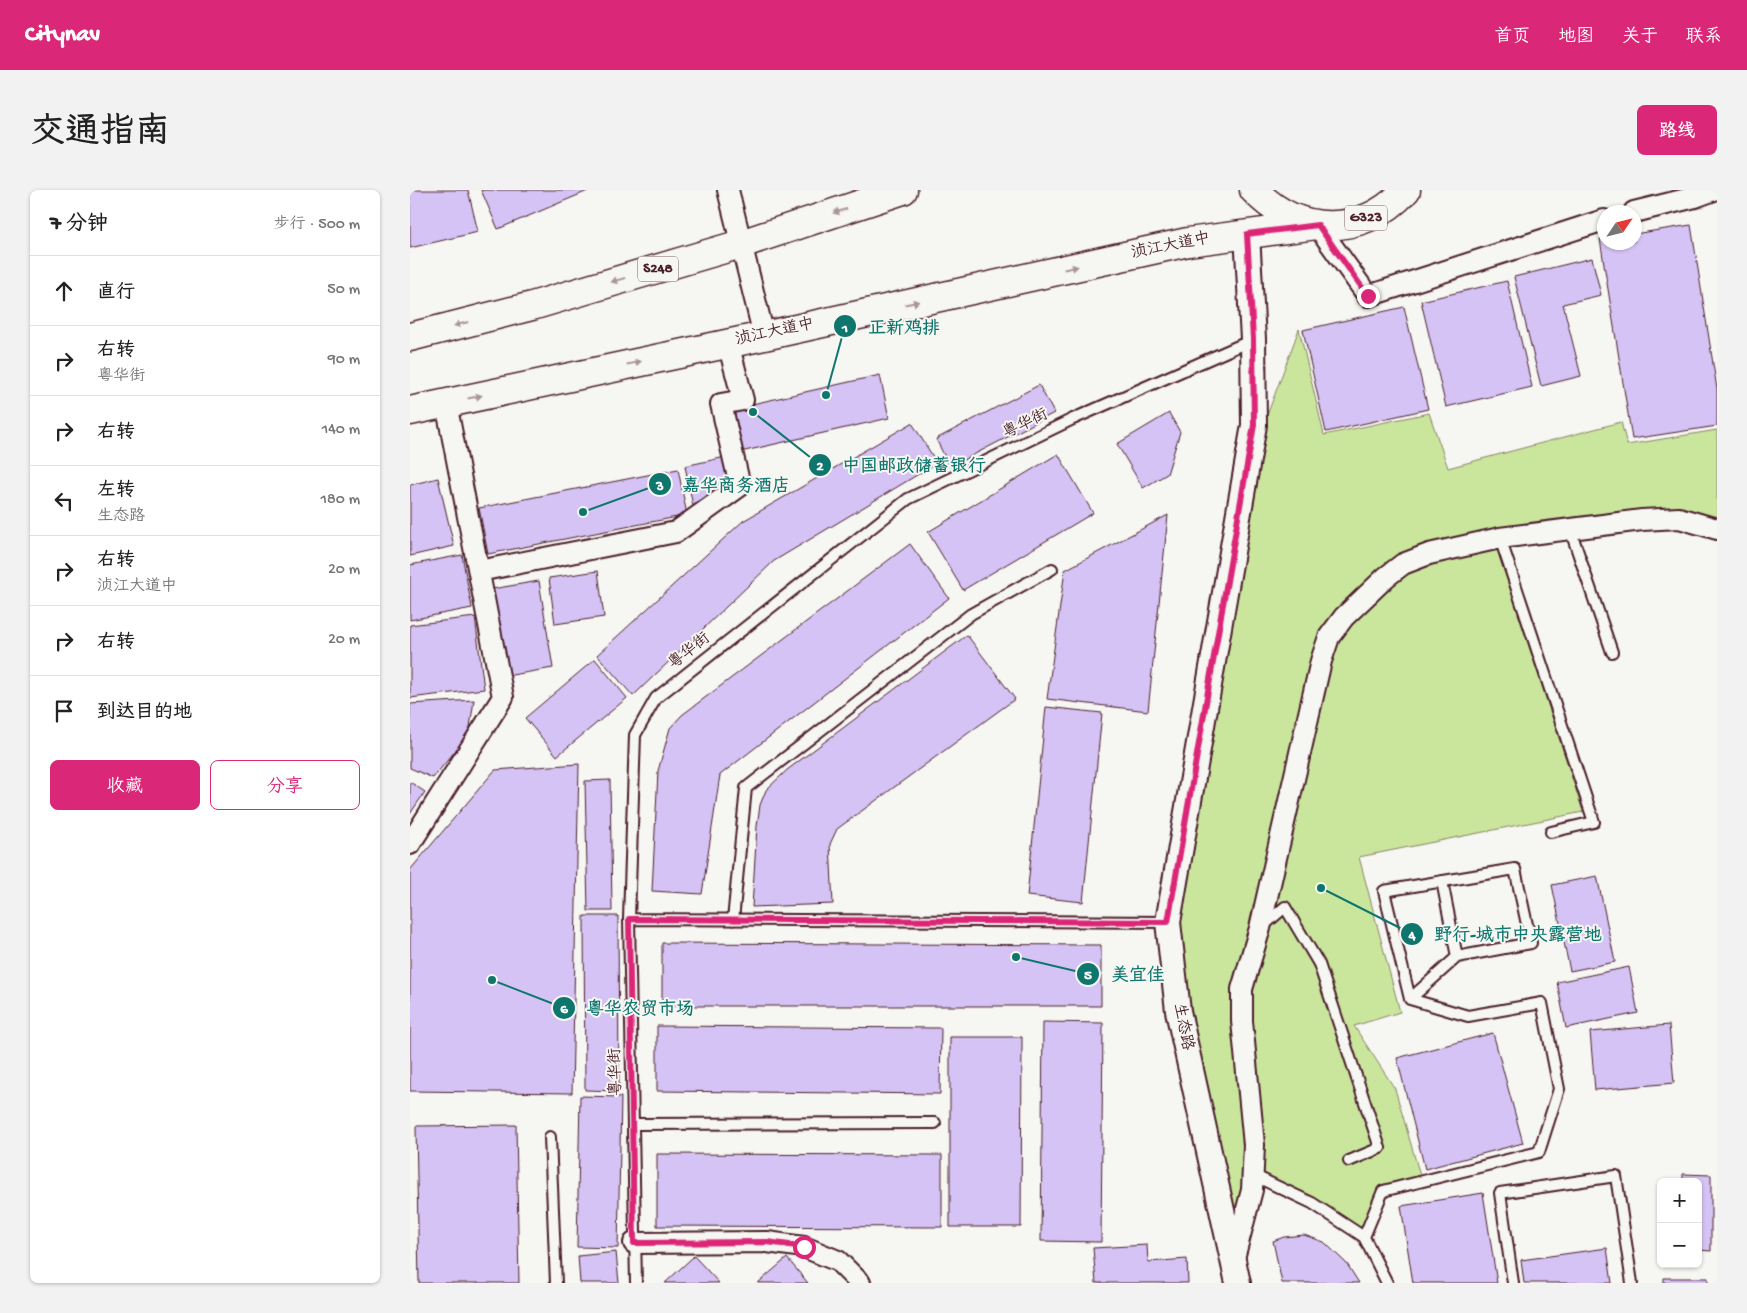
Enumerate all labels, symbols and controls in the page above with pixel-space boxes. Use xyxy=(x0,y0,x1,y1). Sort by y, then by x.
text: Citynav xyxy=(25,21,100,50)
text: 首页 xyxy=(1494,27,1530,48)
text: 地图 xyxy=(1558,27,1594,48)
text: 关于 xyxy=(1622,27,1658,48)
text: 联系 xyxy=(1686,27,1722,48)
button: 路线 xyxy=(1637,105,1717,155)
text: 交通指南 xyxy=(30,114,170,155)
road number: G323 xyxy=(1345,205,1387,230)
north arrow xyxy=(1597,205,1642,250)
one-way arrow xyxy=(832,208,847,215)
text: 7 分钟 xyxy=(50,213,108,238)
text: 步行 · 500 m xyxy=(274,216,360,235)
street label: 浈江大道中 xyxy=(1130,228,1212,264)
road number: S248 xyxy=(638,256,678,282)
one-way arrow xyxy=(1063,264,1079,272)
icon: ahead xyxy=(50,277,78,305)
one-way arrow xyxy=(610,277,625,285)
text: 50 m xyxy=(327,281,360,300)
text: 直行 xyxy=(97,282,135,305)
route end xyxy=(1357,285,1380,308)
one-way arrow xyxy=(905,299,920,307)
callout: 正新鸡排 xyxy=(833,310,950,343)
street label: 浈江大道中 xyxy=(733,313,816,351)
text: 正新鸡排 xyxy=(868,318,940,340)
text: 1 xyxy=(841,320,848,338)
one-way arrow xyxy=(454,321,469,329)
text: 右转 xyxy=(97,340,135,363)
icon: right xyxy=(50,347,78,375)
text: 90 m xyxy=(328,351,360,370)
one-way arrow xyxy=(626,359,641,367)
text: 粤华街 xyxy=(97,368,145,387)
one-way arrow xyxy=(467,393,482,401)
street label: 粤华街 xyxy=(999,404,1052,444)
icon: right xyxy=(50,417,78,445)
text: 140 m xyxy=(322,421,360,440)
text: 右转 xyxy=(97,422,135,445)
callout: 中国邮政储蓄银行 xyxy=(807,448,996,481)
text: 中国邮政储蓄银行 xyxy=(842,456,986,478)
text: 2 xyxy=(816,458,824,476)
callout: 嘉华商务酒店 xyxy=(647,468,800,501)
text: 嘉华商务酒店 xyxy=(682,476,790,498)
text: 3 xyxy=(655,478,664,496)
text: 左转 xyxy=(97,480,135,503)
icon: left xyxy=(50,487,78,515)
text: 180 m xyxy=(321,491,360,510)
text: 生态路 xyxy=(97,508,145,527)
text: 右转 xyxy=(97,550,135,573)
icon: right xyxy=(50,557,78,585)
text: 20 m xyxy=(328,561,360,580)
text: 浈江大道中 xyxy=(97,578,177,597)
icon: right xyxy=(50,627,78,655)
street label: 粤华街 xyxy=(664,628,715,674)
text: 20 m xyxy=(328,631,360,650)
text: 右转 xyxy=(97,632,135,655)
icon: arrive xyxy=(50,697,78,725)
text: 到达目的地 xyxy=(97,702,192,725)
button: 收藏 xyxy=(50,760,200,810)
button: 分享 xyxy=(210,760,360,810)
callout: 野行-城市中央露营地 xyxy=(1399,918,1612,951)
text: 野行-城市中央露营地 xyxy=(1434,924,1602,947)
text: 4 xyxy=(1407,927,1416,945)
callout: 美宜佳 xyxy=(1076,957,1175,990)
text: 美宜佳 xyxy=(1111,965,1165,987)
text: 5 xyxy=(1084,967,1092,985)
callout: 粤华农贸市场 xyxy=(551,991,704,1024)
text: 粤华农贸市场 xyxy=(586,998,694,1021)
text: 6 xyxy=(560,1001,568,1019)
street label: 生态路 xyxy=(1168,1001,1198,1052)
street label: 粤华街 xyxy=(605,1048,627,1096)
map controls xyxy=(1657,1178,1702,1268)
button: + xyxy=(1657,1178,1702,1223)
button: − xyxy=(1657,1223,1702,1268)
route start xyxy=(793,1236,816,1259)

